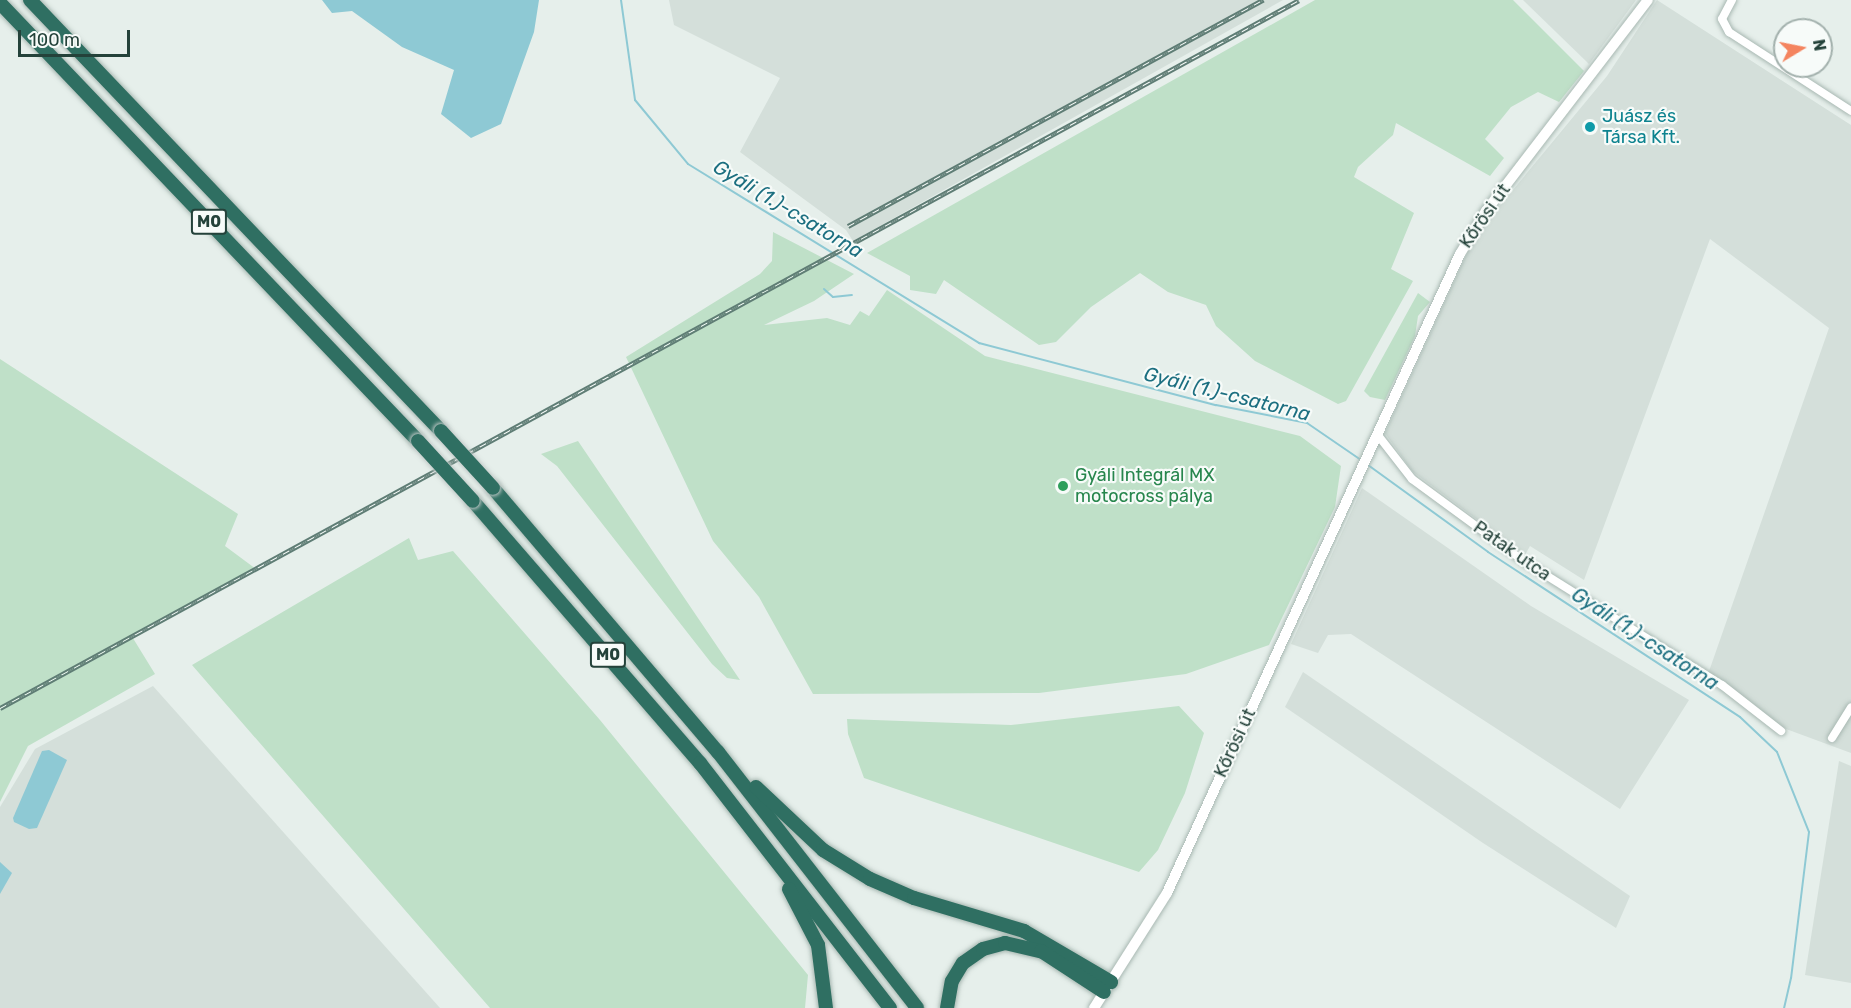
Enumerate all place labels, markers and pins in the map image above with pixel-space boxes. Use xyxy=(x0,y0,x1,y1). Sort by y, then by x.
place label: Juász és Társa Kft. xyxy=(1602,106,1680,148)
marker: Juász és Társa Kft. xyxy=(1583,120,1597,134)
place label: Gyáli Integrál MX motocross pálya xyxy=(1075,465,1215,508)
marker: Gyáli Integrál MX motocross pálya xyxy=(1056,479,1070,493)

